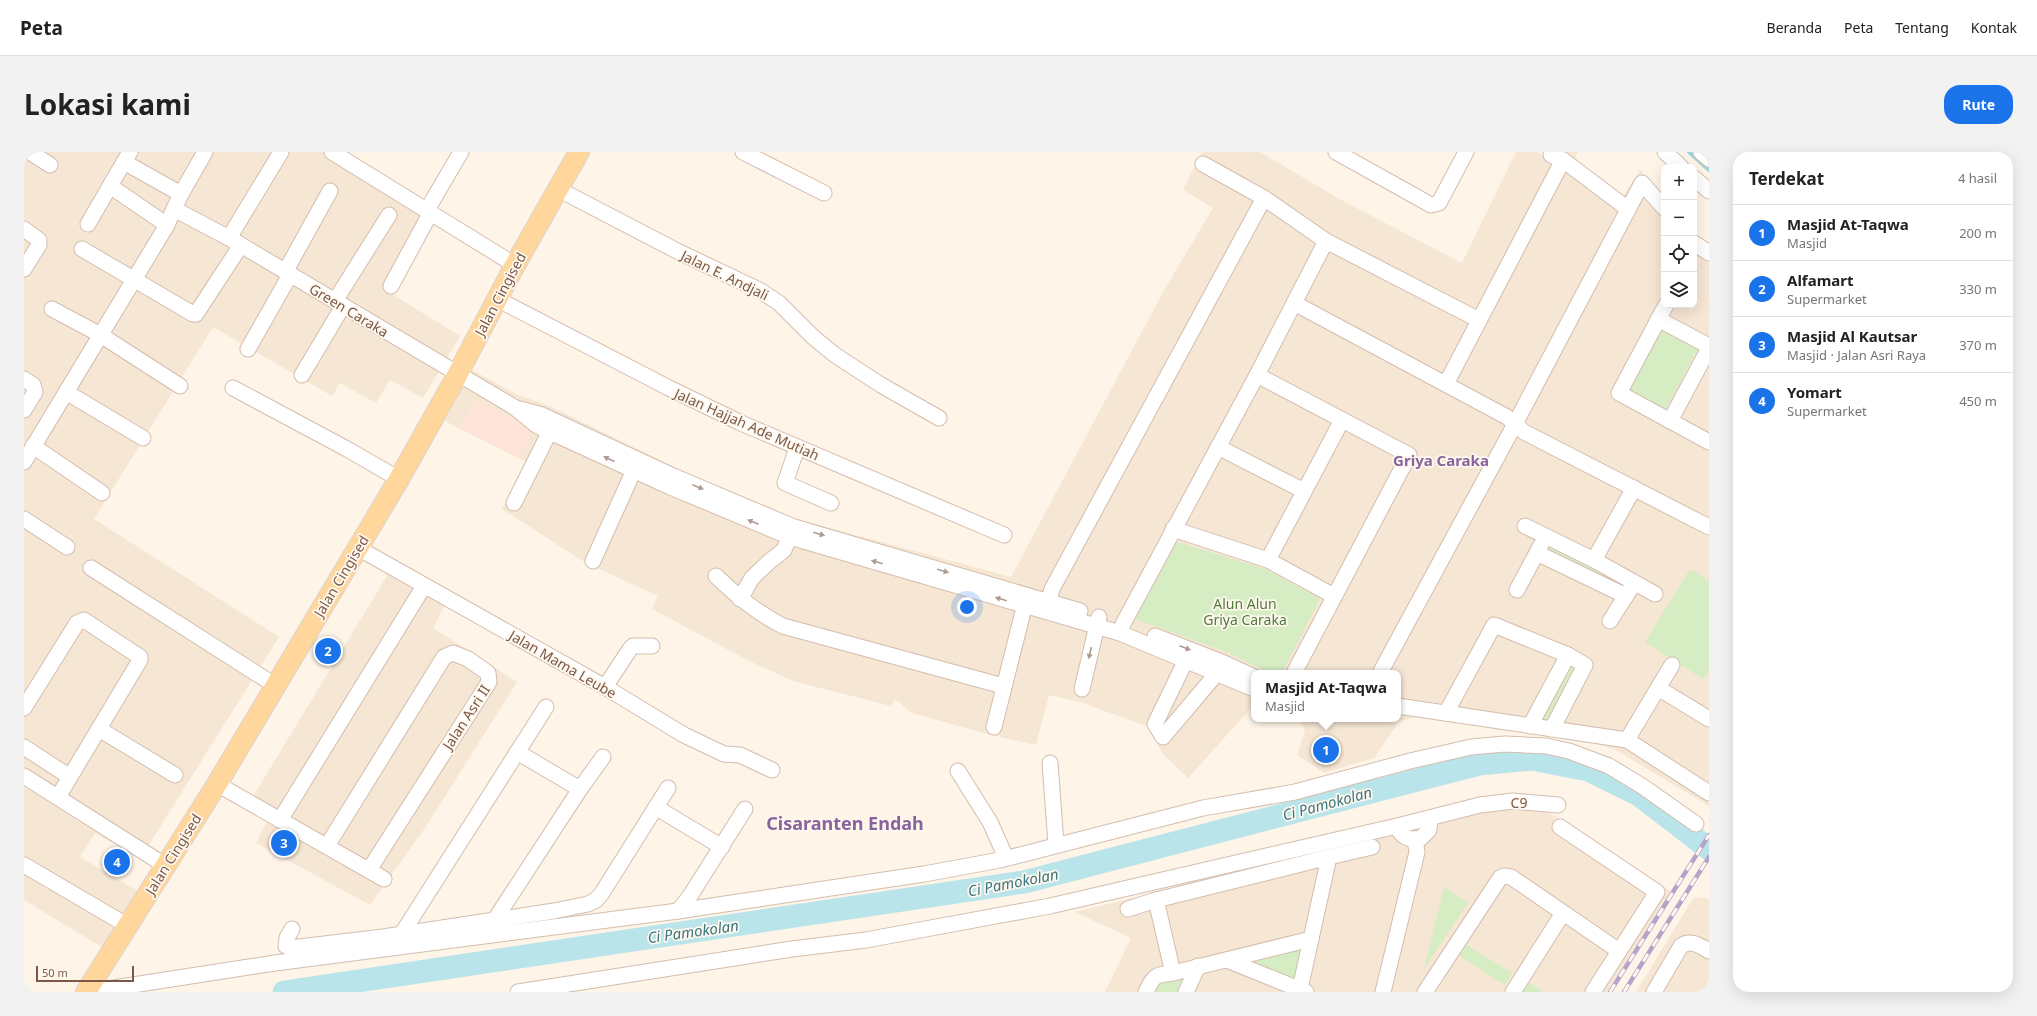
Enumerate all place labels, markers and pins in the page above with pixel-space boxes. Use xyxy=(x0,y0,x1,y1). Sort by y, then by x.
pin: 2 xyxy=(315,636,341,666)
pin: 1 xyxy=(1313,735,1339,765)
pin: 3 xyxy=(271,828,297,858)
pin: 4 xyxy=(104,847,130,877)

